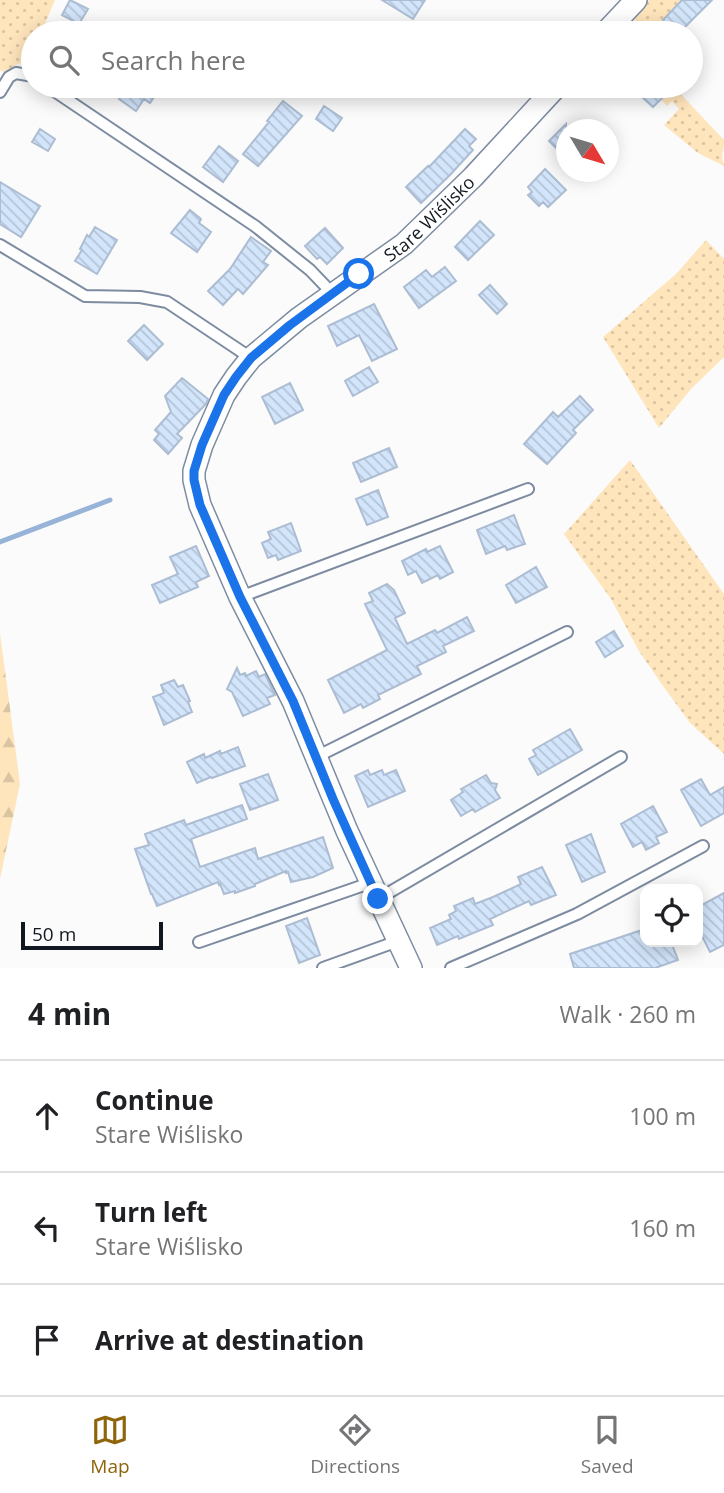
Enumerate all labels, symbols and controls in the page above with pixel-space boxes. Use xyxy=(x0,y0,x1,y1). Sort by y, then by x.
search box xyxy=(21,21,703,98)
icon: search xyxy=(45,41,83,79)
text: Search here xyxy=(101,42,246,78)
north arrow xyxy=(556,119,619,182)
street label: Stare Wiślisko xyxy=(379,170,480,267)
route start xyxy=(343,258,374,289)
route end xyxy=(362,883,393,914)
map controls xyxy=(640,884,703,947)
button: locate xyxy=(640,884,703,947)
scale bar xyxy=(21,919,163,951)
text: 50 m xyxy=(32,921,76,947)
text: 4 min xyxy=(28,993,111,1034)
text: Walk · 260 m xyxy=(559,998,696,1030)
text: Continue xyxy=(95,1082,214,1118)
icon: ahead xyxy=(28,1097,66,1135)
text: 100 m xyxy=(629,1100,696,1132)
text: Stare Wiślisko xyxy=(95,1118,243,1150)
text: Turn left xyxy=(95,1194,207,1230)
icon: left xyxy=(28,1209,66,1247)
text: 160 m xyxy=(629,1212,696,1244)
text: Stare Wiślisko xyxy=(95,1230,243,1262)
icon: arrive xyxy=(28,1321,66,1359)
text: Arrive at destination xyxy=(95,1322,364,1358)
tab: Map xyxy=(90,1411,130,1479)
tab: Directions xyxy=(310,1411,400,1479)
tab: Saved xyxy=(581,1411,634,1479)

